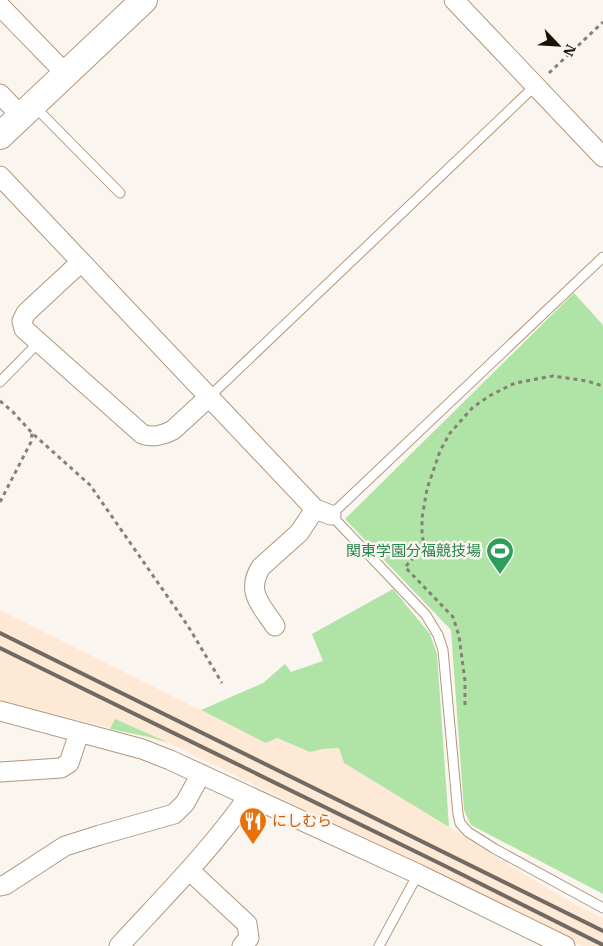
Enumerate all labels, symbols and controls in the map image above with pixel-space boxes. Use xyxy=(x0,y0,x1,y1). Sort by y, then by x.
north arrow xyxy=(533,20,583,70)
text: N xyxy=(559,42,580,59)
sports icon: 関東学園分福競技場 xyxy=(485,536,515,575)
place label: 関東学園分福競技場 xyxy=(346,541,481,560)
restaurant icon: にしむら xyxy=(238,806,268,845)
place label: にしむら xyxy=(272,811,332,830)

